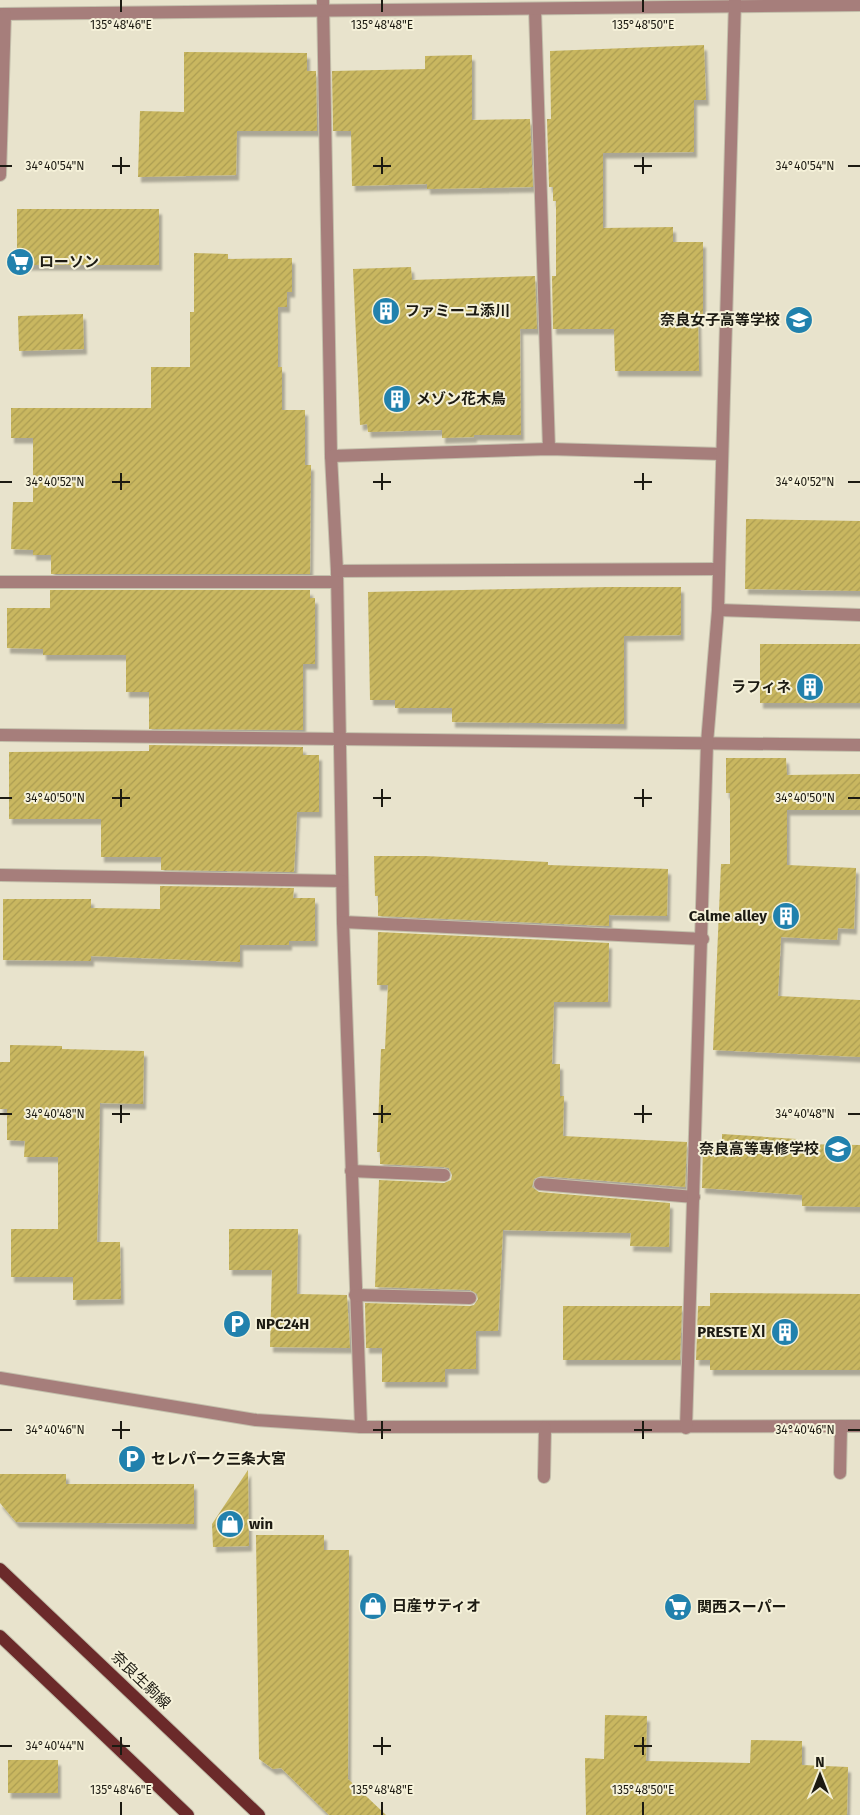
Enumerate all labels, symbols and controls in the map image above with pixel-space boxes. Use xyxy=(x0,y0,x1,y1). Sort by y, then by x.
text: 135°48'46"E xyxy=(90,18,152,32)
text: 135°48'48"E xyxy=(351,18,413,32)
text: 135°48'50"E xyxy=(612,18,674,32)
text: 34°40'54"N xyxy=(26,159,84,173)
text: 34°40'54"N xyxy=(776,159,834,173)
supermarket icon: ローソン xyxy=(5,247,35,277)
place label: ローソン xyxy=(39,253,99,271)
building icon: ファミーユ添川 xyxy=(371,296,401,326)
place label: ファミーユ添川 xyxy=(405,302,510,320)
school or university icon: 奈良女子高等学校 xyxy=(784,305,814,335)
place label: 奈良女子高等学校 xyxy=(660,311,780,329)
building icon: メゾン花木鳥 xyxy=(382,384,412,414)
place label: メゾン花木鳥 xyxy=(416,390,506,408)
text: 34°40'52"N xyxy=(26,475,84,489)
text: 34°40'52"N xyxy=(776,475,834,489)
building icon: ラフィネ xyxy=(795,672,825,702)
place label: ラフィネ xyxy=(731,678,791,696)
text: 34°40'50"N xyxy=(25,791,85,805)
text: 34°40'50"N xyxy=(775,791,835,805)
building icon: Calme alley xyxy=(771,901,801,931)
place label: Calme alley xyxy=(689,907,767,925)
text: 34°40'48"N xyxy=(25,1107,85,1121)
text: 34°40'48"N xyxy=(775,1107,835,1121)
school or university icon: 奈良高等専修学校 xyxy=(823,1134,853,1164)
place label: 奈良高等専修学校 xyxy=(699,1140,819,1158)
parking icon: NPC24H xyxy=(222,1309,252,1339)
place label: NPC24H xyxy=(256,1315,309,1333)
building icon: PRESTE Ⅺ xyxy=(770,1317,800,1347)
place label: PRESTE Ⅺ xyxy=(697,1323,766,1341)
text: 34°40'46"N xyxy=(25,1423,85,1437)
text: 34°40'46"N xyxy=(775,1423,835,1437)
parking icon: セレパーク三条大宮 xyxy=(117,1444,147,1474)
place label: セレパーク三条大宮 xyxy=(151,1450,286,1468)
shop icon: win xyxy=(215,1509,245,1539)
place label: win xyxy=(249,1515,273,1533)
shop icon: 日産サティオ xyxy=(358,1591,388,1621)
supermarket icon: 関西スーパー xyxy=(663,1592,693,1622)
place label: 日産サティオ xyxy=(392,1597,481,1615)
place label: 関西スーパー xyxy=(697,1598,787,1616)
street label: 奈良生駒線 xyxy=(108,1647,174,1713)
text: 34°40'44"N xyxy=(26,1739,84,1753)
north arrow xyxy=(795,1750,845,1800)
text: N xyxy=(815,1754,825,1771)
text: 135°48'46"E xyxy=(90,1783,152,1797)
text: 135°48'48"E xyxy=(351,1783,413,1797)
text: 135°48'50"E xyxy=(612,1783,674,1797)

